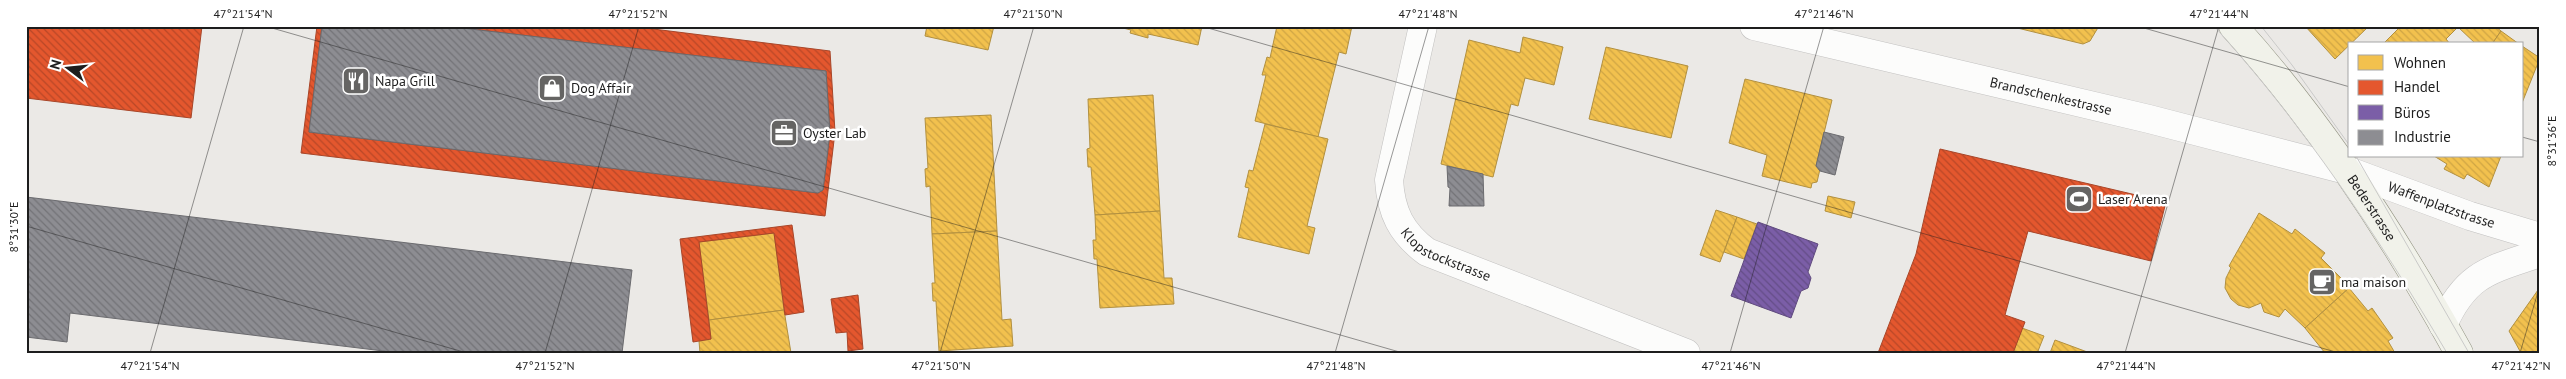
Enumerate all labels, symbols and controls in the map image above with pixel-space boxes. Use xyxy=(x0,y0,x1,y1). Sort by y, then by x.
text: 47°21'54"N xyxy=(213,6,273,21)
text: 47°21'52"N xyxy=(608,6,668,21)
text: 47°21'50"N xyxy=(1003,6,1063,21)
text: 47°21'48"N xyxy=(1398,6,1458,21)
text: 47°21'46"N xyxy=(1794,6,1854,21)
text: 47°21'44"N xyxy=(2189,6,2249,21)
north arrow xyxy=(42,42,92,92)
legend xyxy=(2348,42,2524,158)
text: Wohnen xyxy=(2394,53,2446,72)
text: N xyxy=(46,58,65,71)
restaurant icon: Napa Grill xyxy=(341,66,371,96)
place label: Napa Grill xyxy=(375,72,435,90)
shop icon: Dog Affair xyxy=(537,73,567,103)
street label: Brandschenkestrasse xyxy=(1988,73,2114,119)
text: Handel xyxy=(2394,77,2440,96)
place label: Dog Affair xyxy=(571,79,631,97)
text: Büros xyxy=(2394,103,2430,122)
text: 8°31'36"E xyxy=(2544,116,2559,166)
office icon: Oyster Lab xyxy=(769,118,799,148)
place label: Oyster Lab xyxy=(803,124,866,142)
text: Industrie xyxy=(2394,127,2451,146)
street label: Bederstrasse xyxy=(2343,171,2400,245)
street label: Waffenplatzstrasse xyxy=(2385,177,2497,232)
sports icon: Laser Arena xyxy=(2064,184,2094,214)
place label: Laser Arena xyxy=(2098,190,2168,208)
text: 8°31'30"E xyxy=(6,202,21,252)
street label: Klopstockstrasse xyxy=(1397,224,1493,285)
cafe icon: ma maison xyxy=(2307,267,2337,297)
place label: ma maison xyxy=(2341,273,2406,291)
text: 47°21'54"N xyxy=(120,358,180,373)
text: 47°21'52"N xyxy=(515,358,575,373)
text: 47°21'50"N xyxy=(911,358,971,373)
text: 47°21'48"N xyxy=(1306,358,1366,373)
text: 47°21'46"N xyxy=(1701,358,1761,373)
text: 47°21'44"N xyxy=(2096,358,2156,373)
text: 47°21'42"N xyxy=(2491,358,2551,373)

